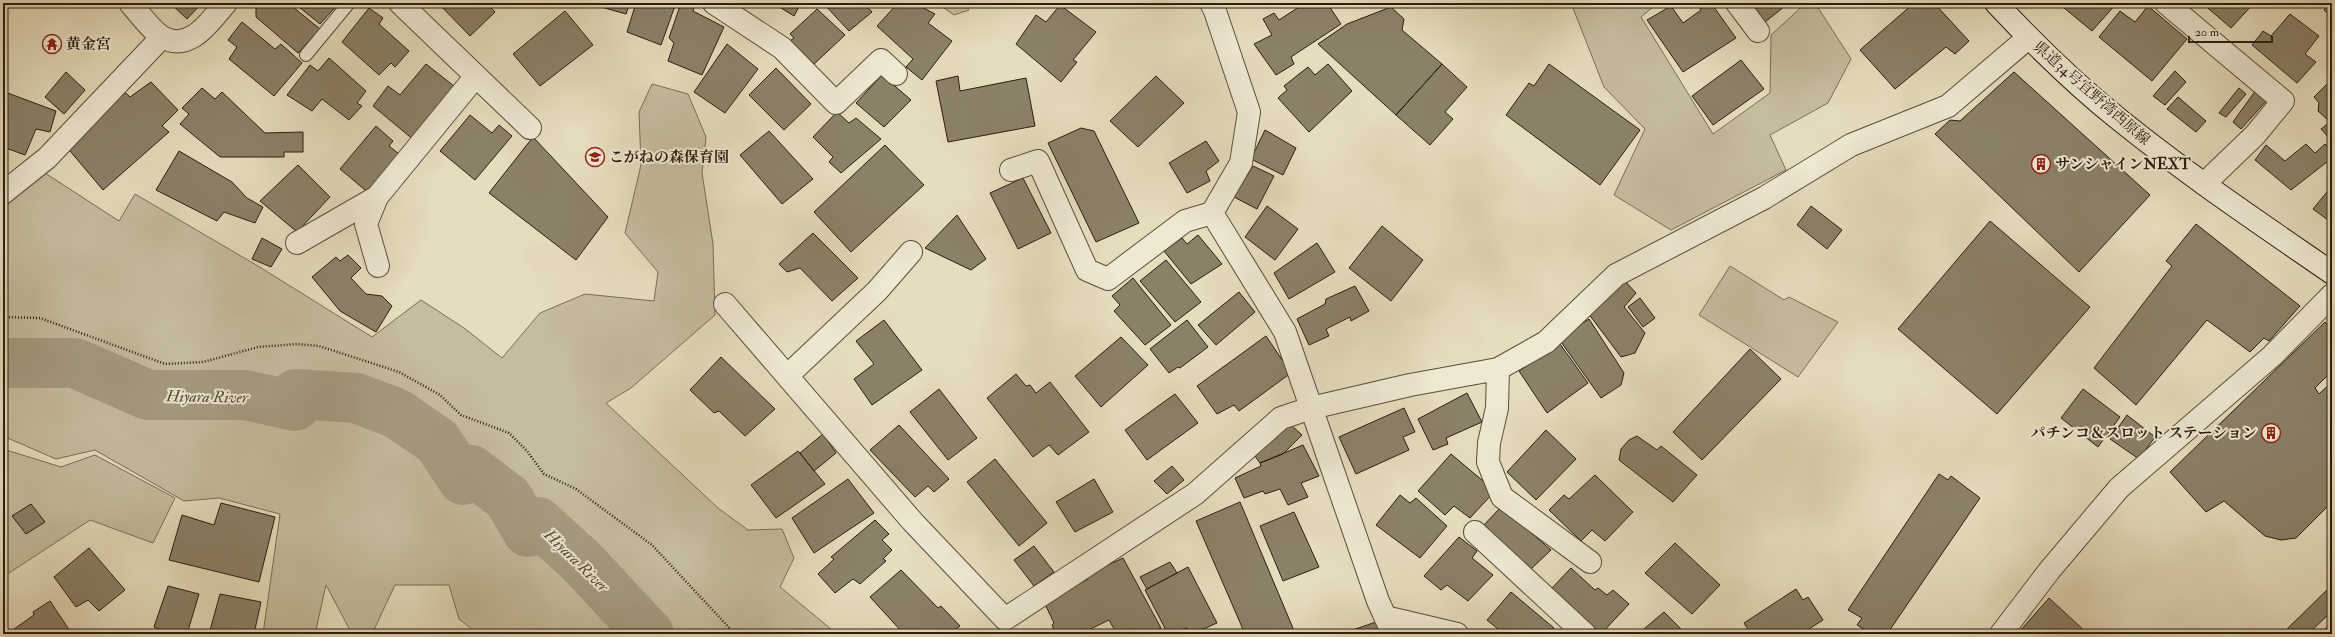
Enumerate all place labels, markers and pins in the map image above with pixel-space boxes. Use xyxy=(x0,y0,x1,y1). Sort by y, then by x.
temple icon: 黄金宮 xyxy=(41,33,63,55)
place label: 黄金宮 xyxy=(66,35,111,54)
school or university icon: こがねの森保育園 xyxy=(584,146,606,168)
place label: こがねの森保育園 xyxy=(609,148,729,167)
building icon: サンシャインNEXT xyxy=(2030,153,2052,175)
place label: サンシャインNEXT xyxy=(2055,155,2191,174)
building icon: パチンコ＆スロット ステーション xyxy=(2260,422,2282,444)
place label: パチンコ＆スロット ステーション xyxy=(2031,424,2257,443)

